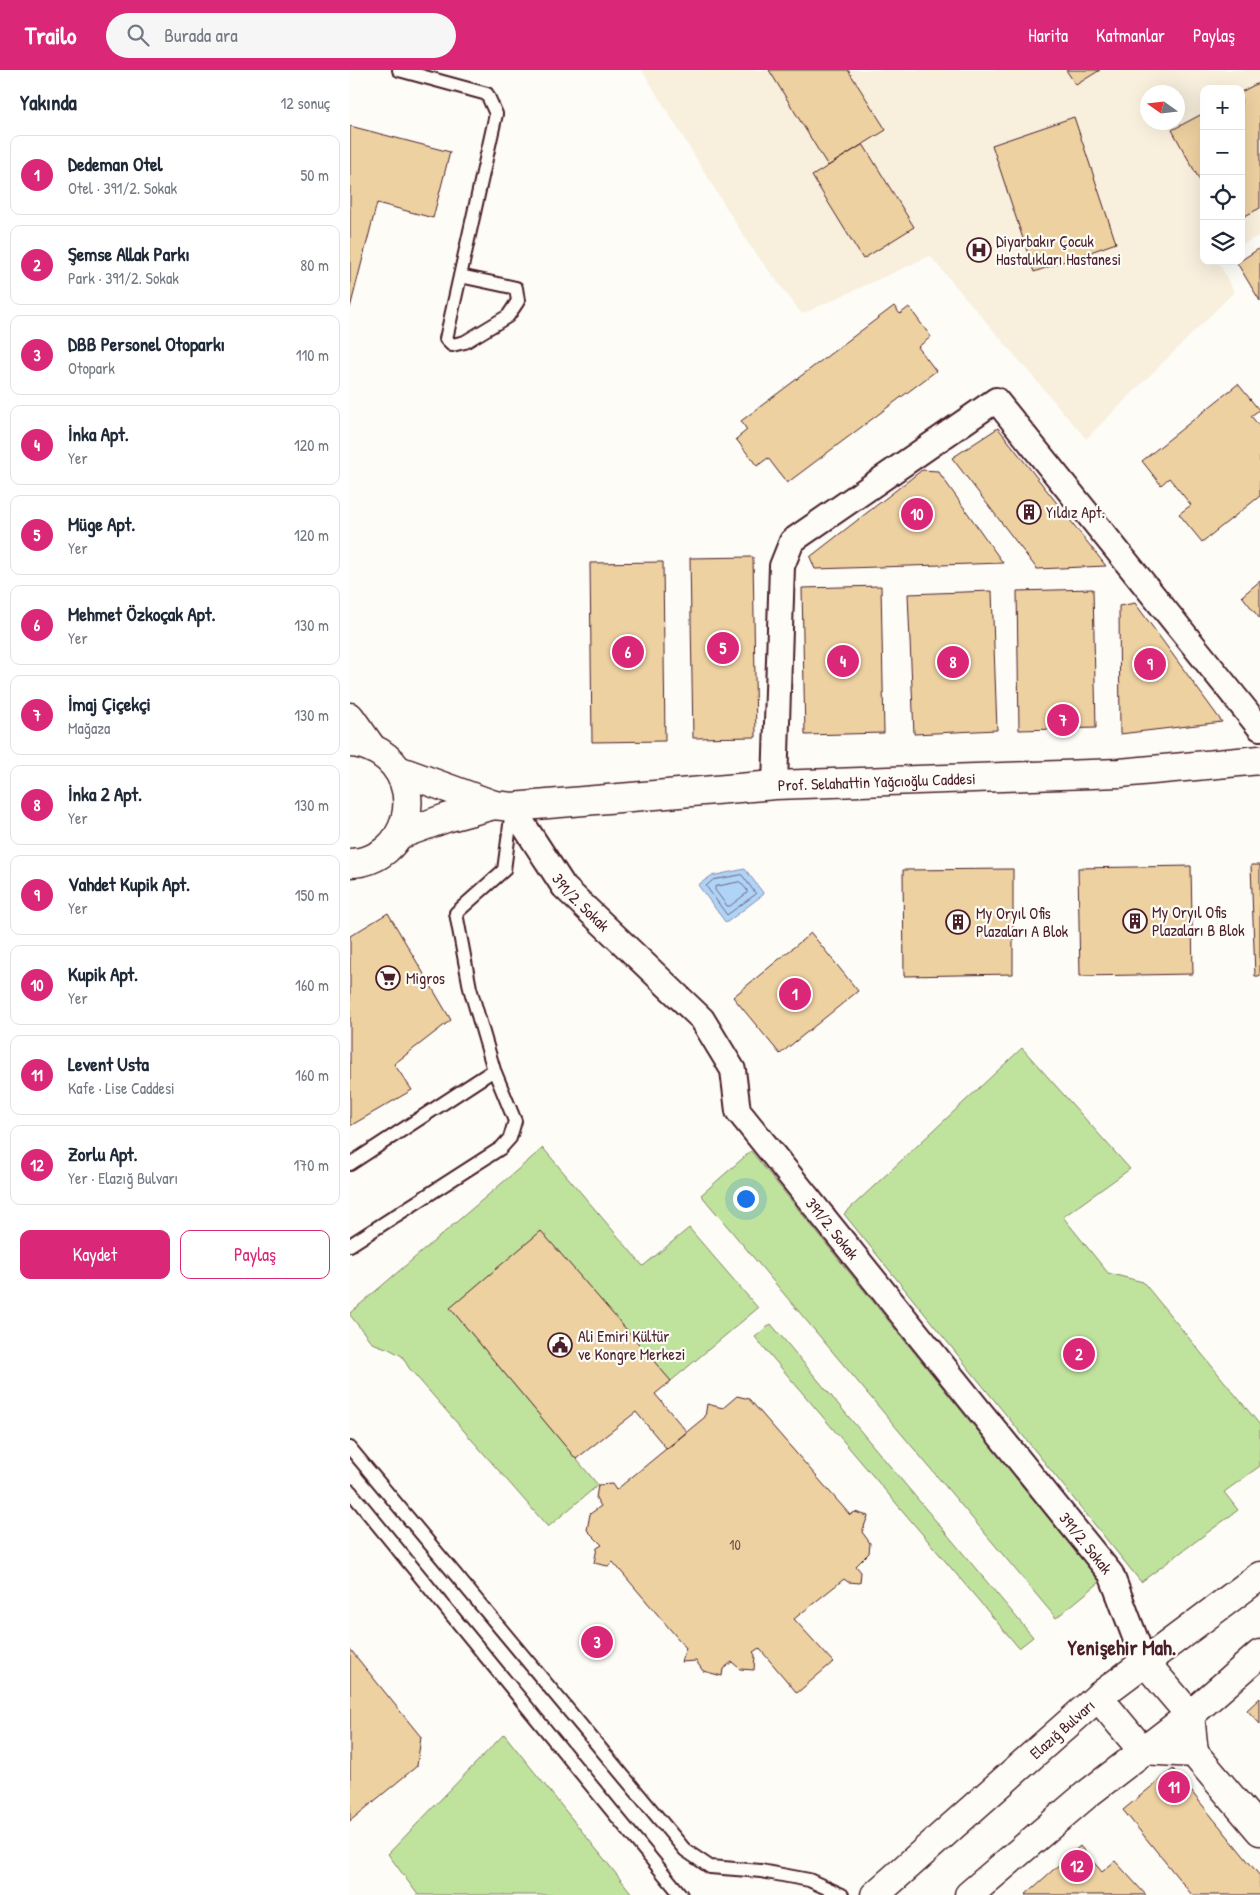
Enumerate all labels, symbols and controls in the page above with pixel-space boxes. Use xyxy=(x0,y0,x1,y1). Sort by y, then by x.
search box xyxy=(106,13,456,58)
text: Trailo xyxy=(25,19,76,51)
icon: search xyxy=(124,21,152,49)
text: Burada ara xyxy=(164,22,238,48)
text: Harita xyxy=(1028,23,1068,48)
text: Katmanlar xyxy=(1096,23,1165,48)
text: Paylaş xyxy=(1193,23,1235,48)
north arrow xyxy=(1140,85,1185,130)
map controls xyxy=(1200,85,1245,265)
button: + xyxy=(1200,85,1245,130)
text: Yakında xyxy=(20,88,77,117)
text: 12 sonuç xyxy=(281,92,330,114)
button: − xyxy=(1200,130,1245,175)
text: Dedeman Otel xyxy=(68,151,163,177)
text: 1 xyxy=(34,164,40,186)
text: 50 m xyxy=(301,164,329,186)
button: locate xyxy=(1200,175,1245,220)
text: Otel · 391/2. Sokak xyxy=(68,177,177,199)
button: layers xyxy=(1200,220,1245,265)
place label: Diyarbakır Çocuk Hastalıkları Hastanesi xyxy=(996,230,1121,270)
hospital icon: Diyarbakır Çocuk Hastalıkları Hastanesi xyxy=(966,237,992,263)
text: Şemse Allak Parkı xyxy=(68,241,190,267)
text: 2 xyxy=(33,254,41,276)
text: 80 m xyxy=(300,254,329,276)
text: Park · 391/2. Sokak xyxy=(68,267,179,289)
text: DBB Personel Otoparkı xyxy=(68,331,225,357)
text: 3 xyxy=(33,344,41,366)
text: 110 m xyxy=(296,344,329,366)
text: Otopark xyxy=(68,357,115,379)
text: İnka Apt. xyxy=(68,421,129,447)
text: 4 xyxy=(34,434,40,456)
text: 120 m xyxy=(294,434,329,456)
text: Yer xyxy=(68,447,88,469)
pin: 10 xyxy=(901,495,933,533)
building icon: Yıldız Apt. xyxy=(1016,499,1042,525)
place label: Yıldız Apt. xyxy=(1046,501,1105,523)
text: Müge Apt. xyxy=(68,511,135,537)
text: 5 xyxy=(34,524,40,546)
text: 120 m xyxy=(294,524,329,546)
text: Yer xyxy=(68,537,88,559)
text: Mehmet Özkoçak Apt. xyxy=(68,601,216,627)
text: 6 xyxy=(34,614,40,636)
text: 130 m xyxy=(294,614,329,636)
text: Yer xyxy=(68,627,88,649)
pin: 5 xyxy=(707,629,739,667)
pin: 6 xyxy=(612,633,644,671)
pin: 4 xyxy=(827,642,859,680)
pin: 8 xyxy=(937,643,969,681)
pin: 9 xyxy=(1134,645,1166,683)
text: İmaj Çiçekçi xyxy=(68,691,151,717)
pin: 7 xyxy=(1047,701,1079,739)
text: 7 xyxy=(33,704,41,726)
text: 130 m xyxy=(294,704,329,726)
text: Mağaza xyxy=(68,717,110,739)
street label: Prof. Selahattin Yağcıoğlu Caddesi xyxy=(777,767,976,796)
text: İnka 2 Apt. xyxy=(68,781,142,807)
text: 8 xyxy=(34,794,40,816)
text: 130 m xyxy=(294,794,329,816)
text: Yer xyxy=(68,807,88,829)
street label: 391/2. Sokak xyxy=(547,869,615,936)
text: Vahdet Kupik Apt. xyxy=(68,871,190,897)
text: 9 xyxy=(34,884,40,906)
text: 150 m xyxy=(295,884,329,906)
text: Yer xyxy=(68,897,88,919)
place label: My Oryıl Ofis Plazaları B Blok xyxy=(1152,901,1245,941)
place label: My Oryıl Ofis Plazaları A Blok xyxy=(976,902,1069,942)
building icon: My Oryıl Ofis Plazaları B Blok xyxy=(1122,908,1148,934)
building icon: My Oryıl Ofis Plazaları A Blok xyxy=(945,909,971,935)
text: Kupik Apt. xyxy=(68,961,138,987)
supermarket icon: Migros xyxy=(375,965,401,991)
place label: Migros xyxy=(406,967,445,989)
text: 10 xyxy=(31,974,43,996)
text: 160 m xyxy=(295,974,329,996)
pin: 1 xyxy=(779,975,811,1013)
text: Yer xyxy=(68,987,88,1009)
text: Levent Usta xyxy=(68,1051,149,1077)
text: 11 xyxy=(31,1064,43,1086)
text: 160 m xyxy=(295,1064,329,1086)
text: Kafe · Lise Caddesi xyxy=(68,1077,175,1099)
text: Zorlu Apt. xyxy=(68,1141,138,1167)
text: 12 xyxy=(30,1154,44,1176)
text: 170 m xyxy=(294,1154,329,1176)
text: Yer · Elazığ Bulvarı xyxy=(68,1167,178,1189)
your location xyxy=(733,1186,759,1212)
street label: 391/2. Sokak xyxy=(801,1193,864,1264)
button: Kaydet xyxy=(20,1230,170,1279)
button: Paylaş xyxy=(180,1230,330,1279)
place label: Ali Emiri Kültür ve Kongre Merkezi xyxy=(578,1325,685,1365)
public building icon: Ali Emiri Kültür ve Kongre Merkezi xyxy=(547,1332,573,1358)
pin: 2 xyxy=(1063,1335,1095,1373)
street label: 391/2. Sokak xyxy=(1054,1507,1118,1579)
house number: 10 xyxy=(729,1535,741,1554)
pin: 3 xyxy=(581,1623,613,1661)
district label: Yenişehir Mah. xyxy=(1068,1633,1176,1662)
street label: Elazığ Bulvarı xyxy=(1025,1694,1099,1764)
pin: 11 xyxy=(1158,1768,1190,1806)
pin: 12 xyxy=(1061,1847,1093,1885)

